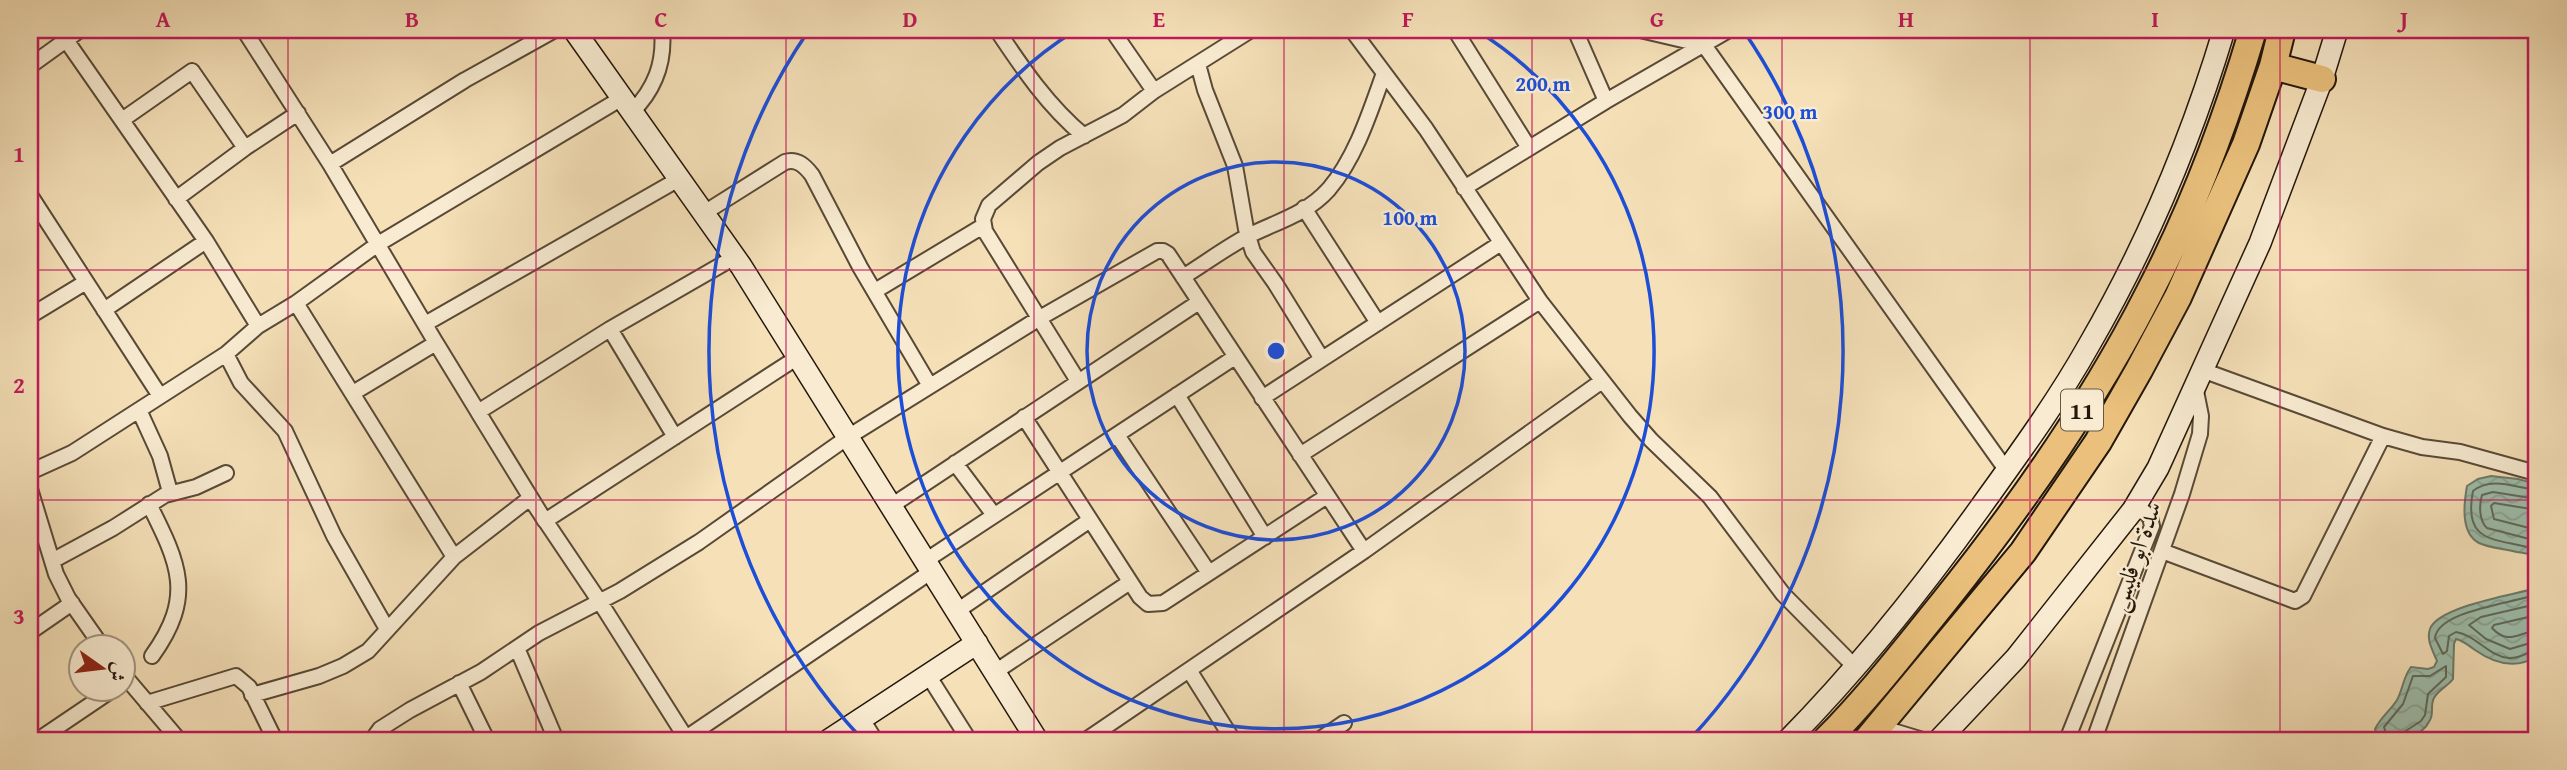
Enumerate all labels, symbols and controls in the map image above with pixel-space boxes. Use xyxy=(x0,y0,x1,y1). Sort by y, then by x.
text: A xyxy=(156,2,171,35)
text: B xyxy=(405,2,419,35)
text: C xyxy=(654,2,668,35)
text: D xyxy=(903,2,918,35)
text: E xyxy=(1153,2,1165,35)
text: F xyxy=(1402,2,1414,35)
text: G xyxy=(1650,2,1664,35)
text: H xyxy=(1898,2,1914,35)
text: I xyxy=(2151,2,2159,35)
text: J xyxy=(2396,2,2408,35)
text: 200 m xyxy=(1515,68,1571,99)
text: 300 m xyxy=(1762,96,1818,127)
text: 1 xyxy=(13,137,25,170)
text: 100 m xyxy=(1382,202,1438,233)
centre of rings xyxy=(1264,339,1288,363)
text: 2 xyxy=(13,368,25,401)
road number: 11 xyxy=(2061,390,2103,430)
street label: سدة ابو فليس xyxy=(2097,495,2171,617)
text: 3 xyxy=(13,599,25,632)
north arrow xyxy=(66,634,136,704)
text: ش xyxy=(103,660,134,685)

